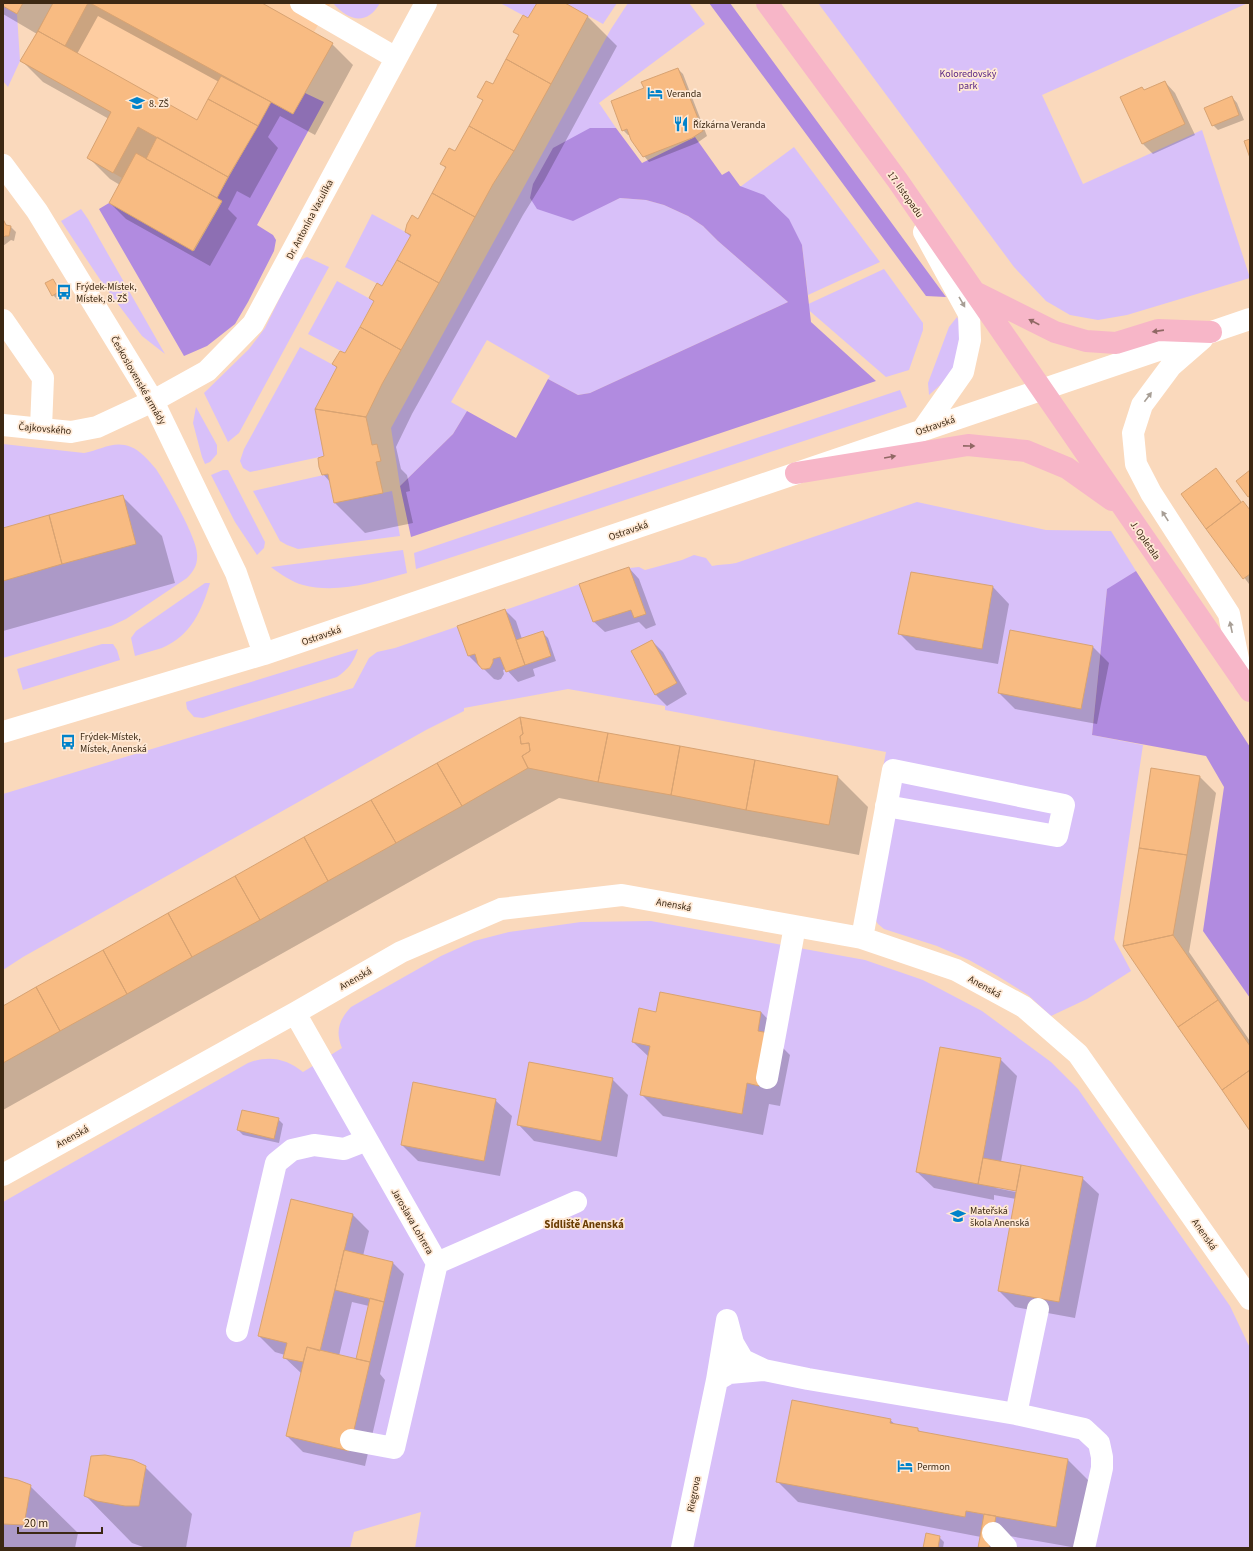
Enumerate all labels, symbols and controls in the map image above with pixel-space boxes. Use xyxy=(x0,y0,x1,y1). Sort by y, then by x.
park label: Koloredovský park xyxy=(940,67,997,93)
hotel icon: Veranda xyxy=(646,84,664,102)
place label: Veranda xyxy=(667,87,701,101)
school or university icon: 8. ZŠ xyxy=(128,94,146,112)
place label: 8. ZŠ xyxy=(149,97,169,111)
restaurant icon: Řízkárna Veranda xyxy=(672,115,690,133)
place label: Řízkárna Veranda xyxy=(693,118,766,132)
street label: 17. listopadu xyxy=(884,169,926,221)
street label: Dr. Antonína Vaculíka xyxy=(283,177,337,262)
place label: Frýdek-Místek, Místek, 8. ZŠ xyxy=(76,280,137,306)
bus stop icon: Frýdek-Místek, Místek, 8. ZŠ xyxy=(55,283,73,301)
one-way arrow xyxy=(958,297,965,308)
one-way arrow xyxy=(1028,319,1040,325)
one-way arrow xyxy=(1152,328,1164,334)
street label: Československé armády xyxy=(107,334,169,428)
one-way arrow xyxy=(1144,392,1152,402)
street label: Ostravská xyxy=(914,413,957,439)
street label: Čajkovského xyxy=(18,420,72,438)
one-way arrow xyxy=(963,443,976,449)
one-way arrow xyxy=(884,454,896,460)
one-way arrow xyxy=(1162,510,1169,522)
street label: Ostravská xyxy=(607,518,650,544)
street label: J. Opletala xyxy=(1127,518,1164,563)
one-way arrow xyxy=(1228,621,1234,633)
street label: Ostravská xyxy=(300,623,343,649)
place label: Frýdek-Místek, Místek, Anenská xyxy=(80,730,147,756)
bus stop icon: Frýdek-Místek, Místek, Anenská xyxy=(59,733,77,751)
street label: Anenská xyxy=(655,895,692,915)
street label: Anenská xyxy=(337,964,374,994)
street label: Anenská xyxy=(966,972,1003,1002)
street label: Anenská xyxy=(54,1122,91,1152)
street label: Jaroslava Lohrera xyxy=(388,1186,437,1257)
place label: Mateřská škola Anenská xyxy=(970,1204,1029,1230)
school or university icon: Mateřská škola Anenská xyxy=(949,1207,967,1225)
street label: Anenská xyxy=(1188,1216,1220,1253)
district label: Sídliště Anenská xyxy=(544,1217,624,1232)
hotel icon: Permon xyxy=(896,1457,914,1475)
place label: Permon xyxy=(917,1460,950,1474)
street label: Riegrova xyxy=(684,1475,704,1513)
scale bar xyxy=(18,1509,102,1535)
text: 20 m xyxy=(24,1515,48,1532)

